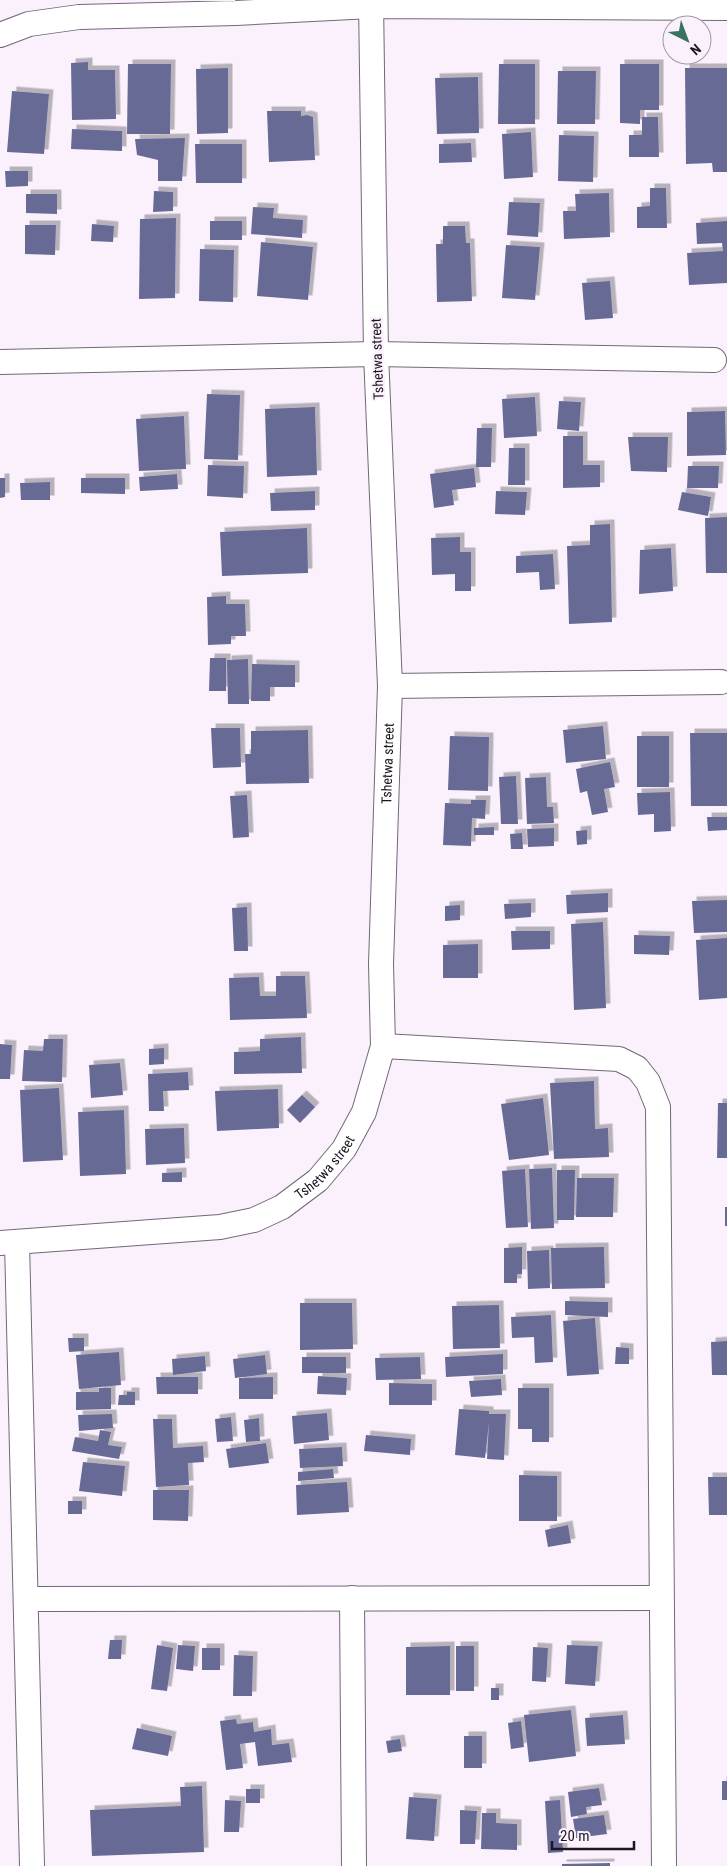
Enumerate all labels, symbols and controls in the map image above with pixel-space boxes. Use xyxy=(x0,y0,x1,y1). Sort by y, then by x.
north arrow xyxy=(662,15,712,65)
text: N xyxy=(687,41,704,58)
street label: Tshetwa street xyxy=(368,318,386,400)
street label: Tshetwa street xyxy=(378,723,397,804)
street label: Tshetwa street xyxy=(292,1133,358,1203)
scale bar xyxy=(552,1818,634,1850)
text: 20 m xyxy=(560,1827,590,1845)

